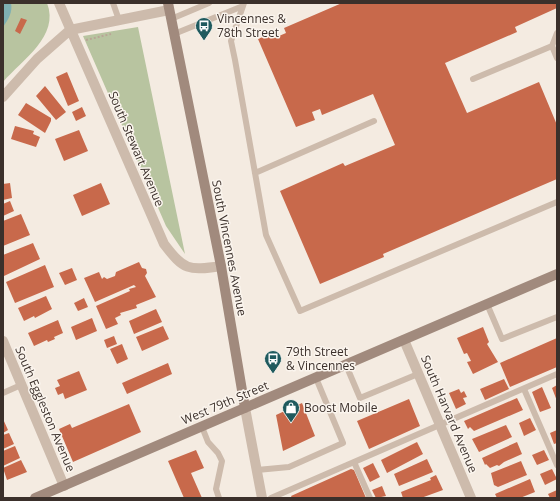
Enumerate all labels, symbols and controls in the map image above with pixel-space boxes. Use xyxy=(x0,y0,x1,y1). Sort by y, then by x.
place label: Vincennes & 78th Street xyxy=(217,10,286,41)
bus stop icon: Vincennes & 78th Street xyxy=(194,16,214,41)
street label: South Stewart Avenue xyxy=(104,89,169,209)
street label: South Vincennes Avenue xyxy=(208,179,251,318)
street label: South Eggleston Avenue xyxy=(11,343,80,474)
place label: 79th Street & Vincennes xyxy=(286,343,355,374)
bus stop icon: 79th Street & Vincennes xyxy=(263,349,283,374)
street label: South Harvard Avenue xyxy=(417,352,482,475)
street label: West 79th Street xyxy=(179,377,271,429)
shop icon: Boost Mobile xyxy=(281,398,301,423)
place label: Boost Mobile xyxy=(304,399,378,416)

